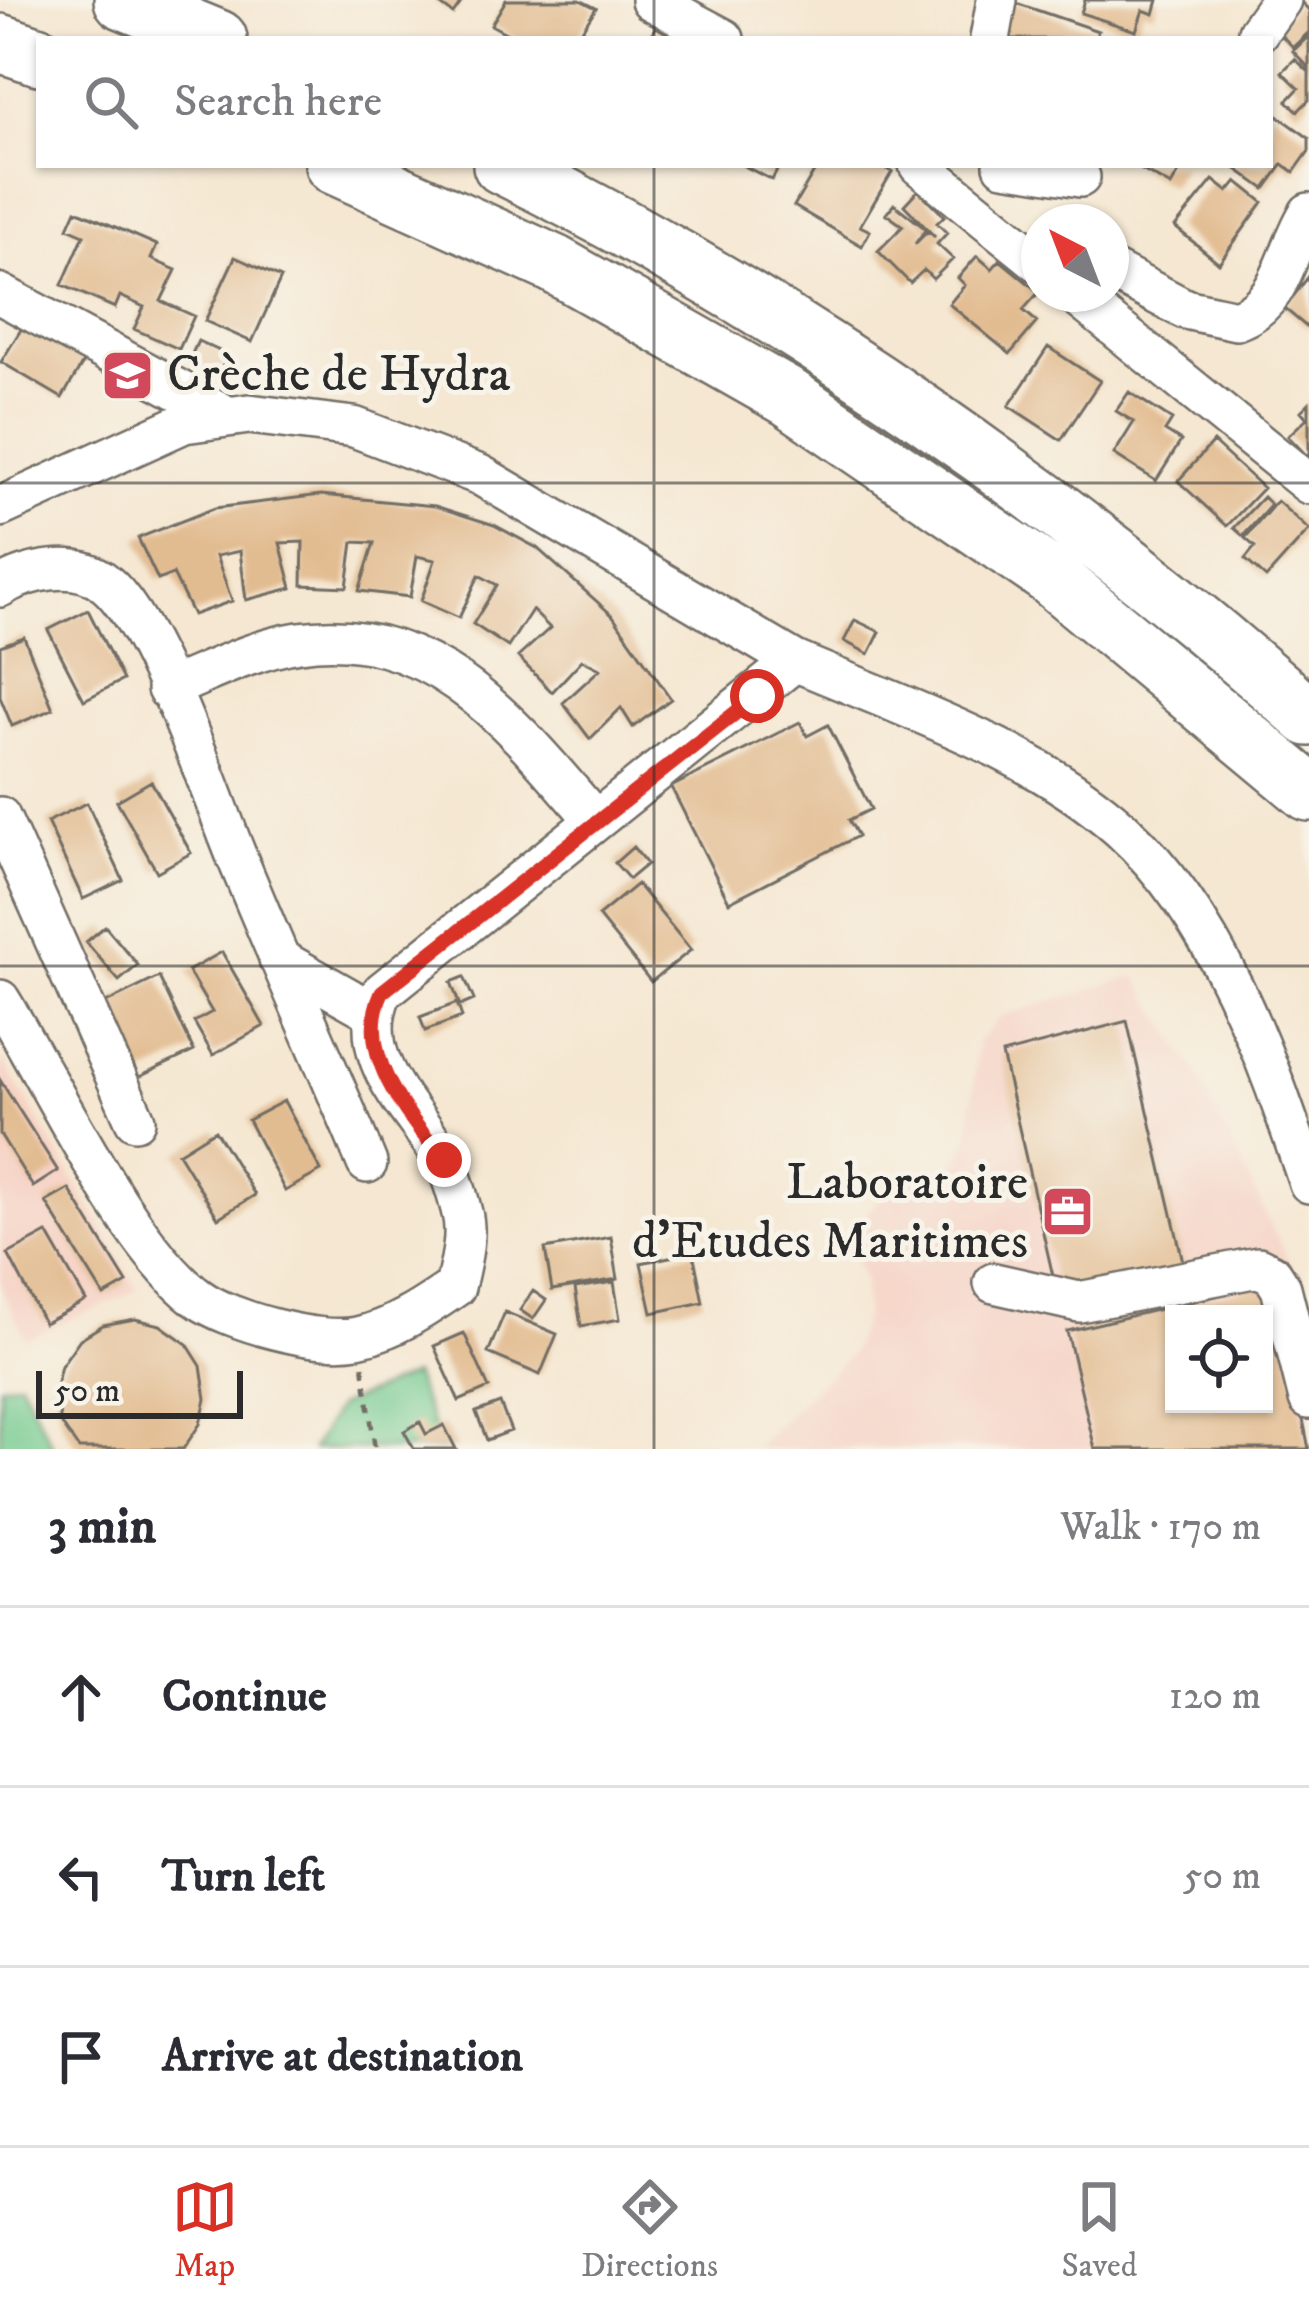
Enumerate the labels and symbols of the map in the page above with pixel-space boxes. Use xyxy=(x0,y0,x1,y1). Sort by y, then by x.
north arrow xyxy=(1021,204,1129,312)
place label: Crèche de Hydra xyxy=(167,343,511,407)
school or university icon: Crèche de Hydra xyxy=(100,347,156,403)
route start xyxy=(730,669,784,723)
route end xyxy=(417,1133,471,1187)
place label: Laboratoire d'Etudes Maritimes xyxy=(632,1151,1028,1274)
office icon: Laboratoire d'Etudes Maritimes xyxy=(1039,1184,1095,1240)
scale bar xyxy=(36,1365,243,1418)

